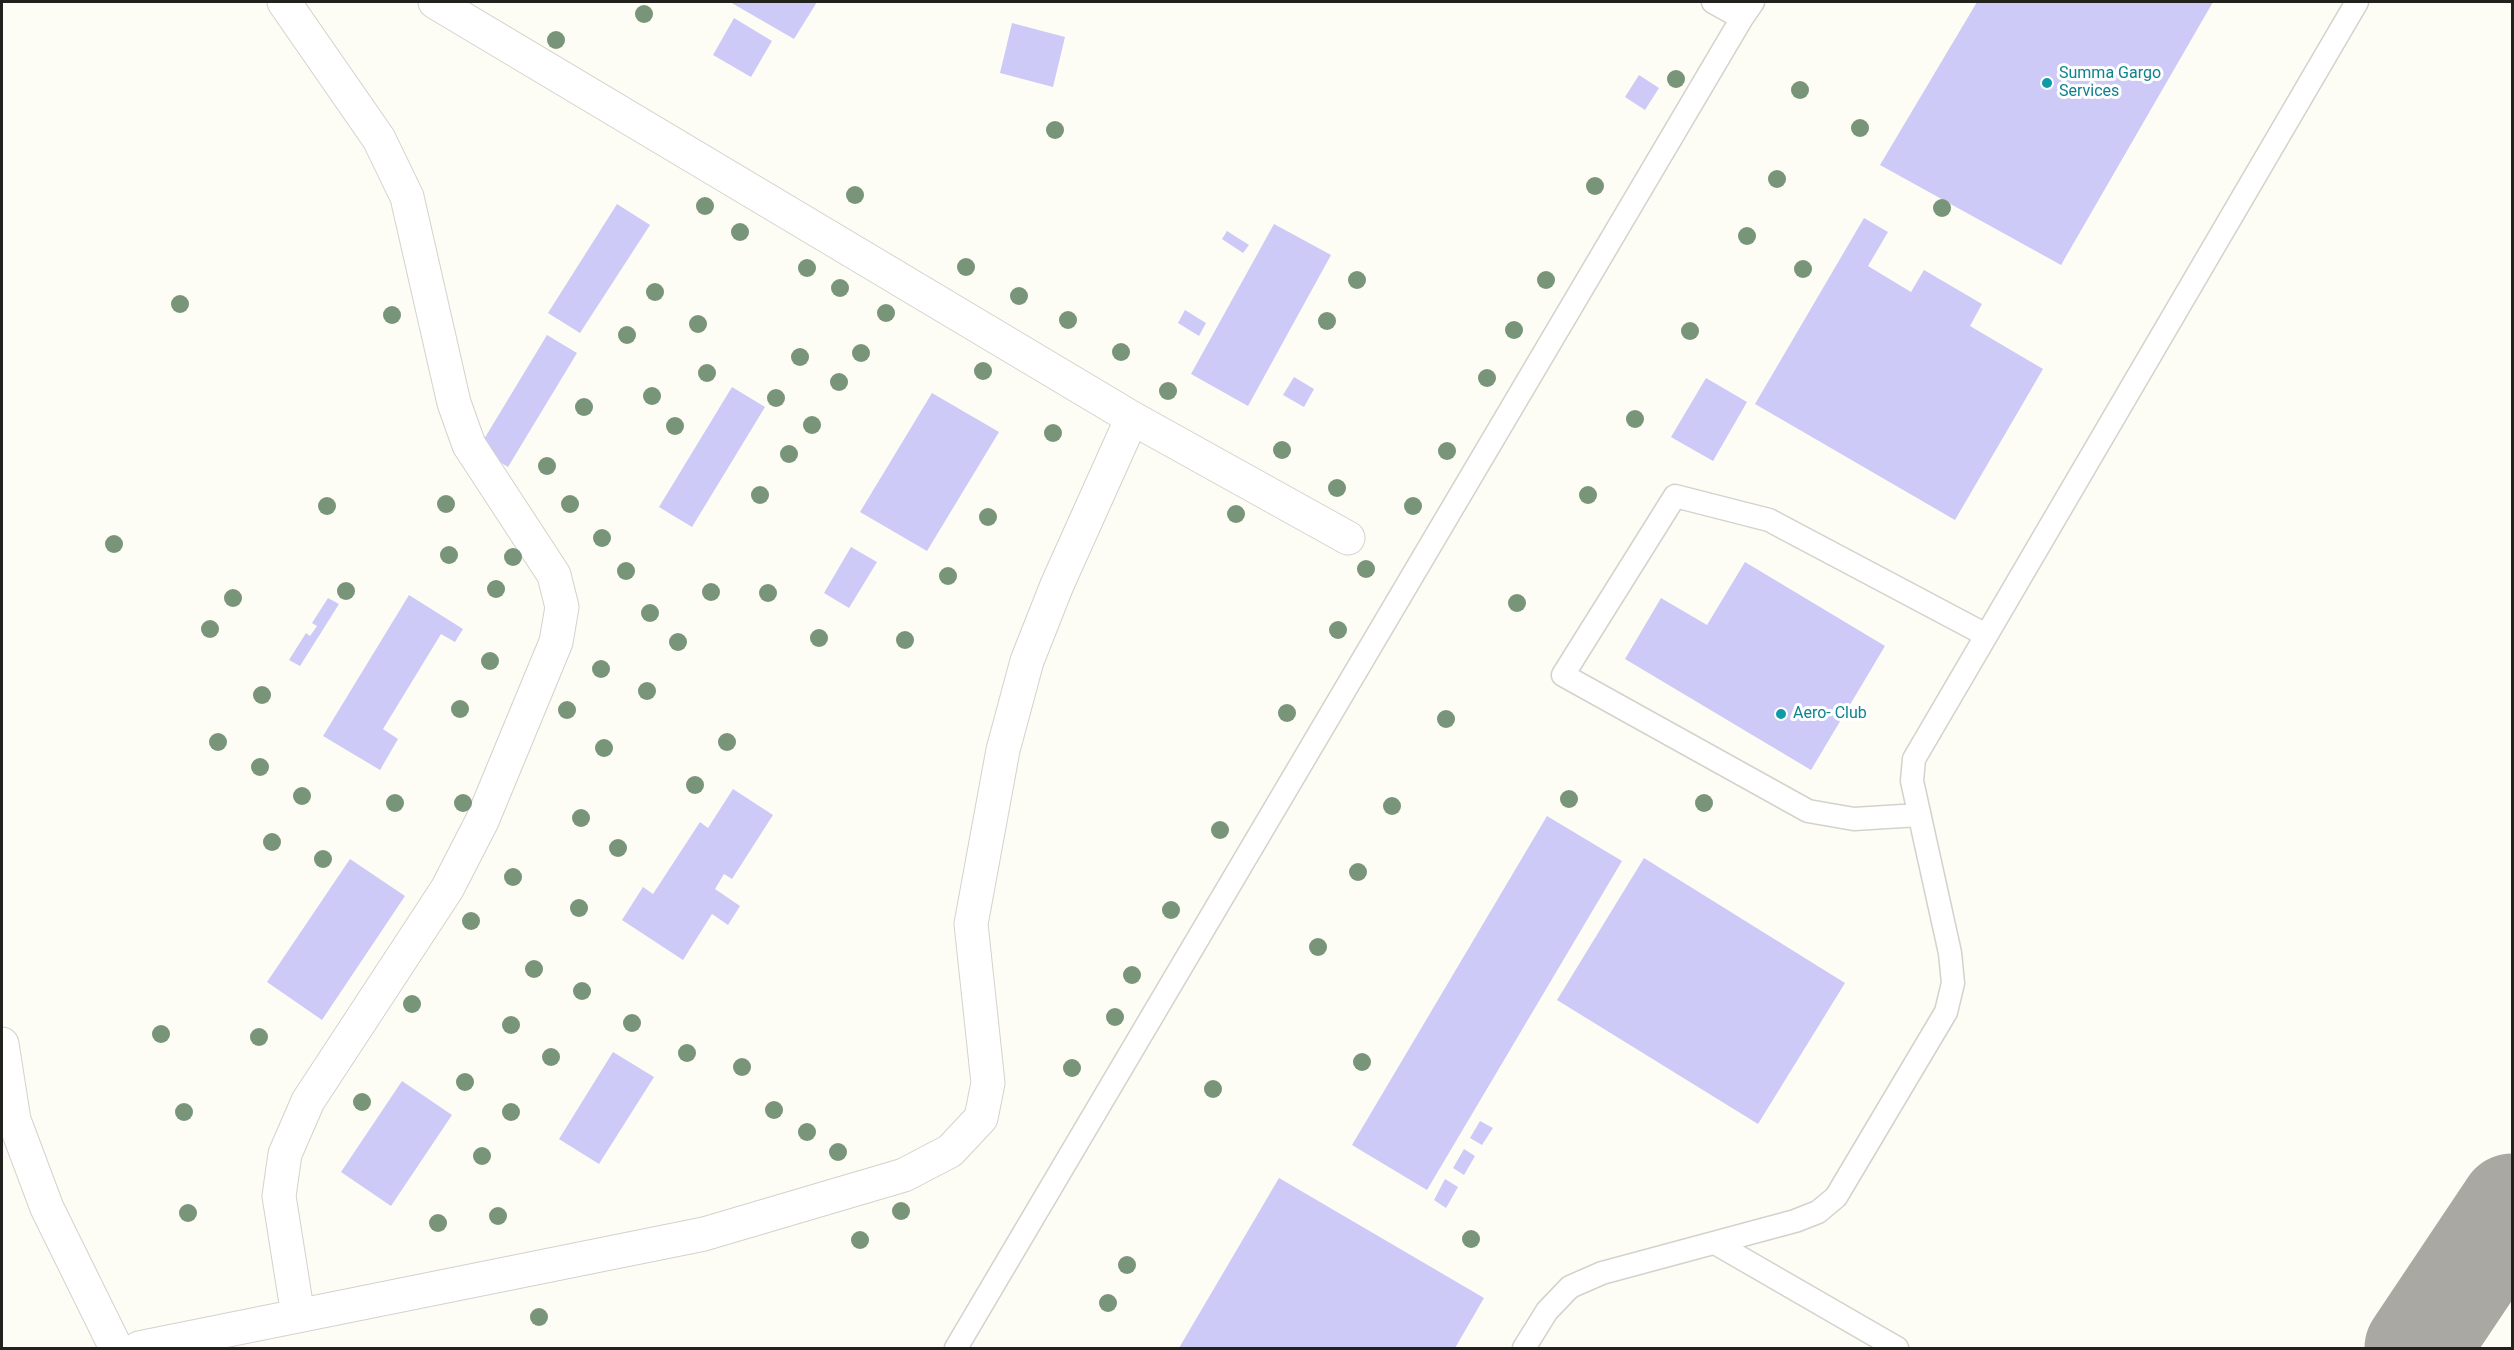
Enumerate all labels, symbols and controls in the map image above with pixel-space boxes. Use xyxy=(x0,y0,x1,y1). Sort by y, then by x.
place label: Summa Gargo Services xyxy=(2059,64,2161,102)
marker: Summa Gargo Services xyxy=(2040,76,2054,90)
place label: Aero- Club xyxy=(1793,704,1867,724)
marker: Aero- Club xyxy=(1774,707,1788,721)

